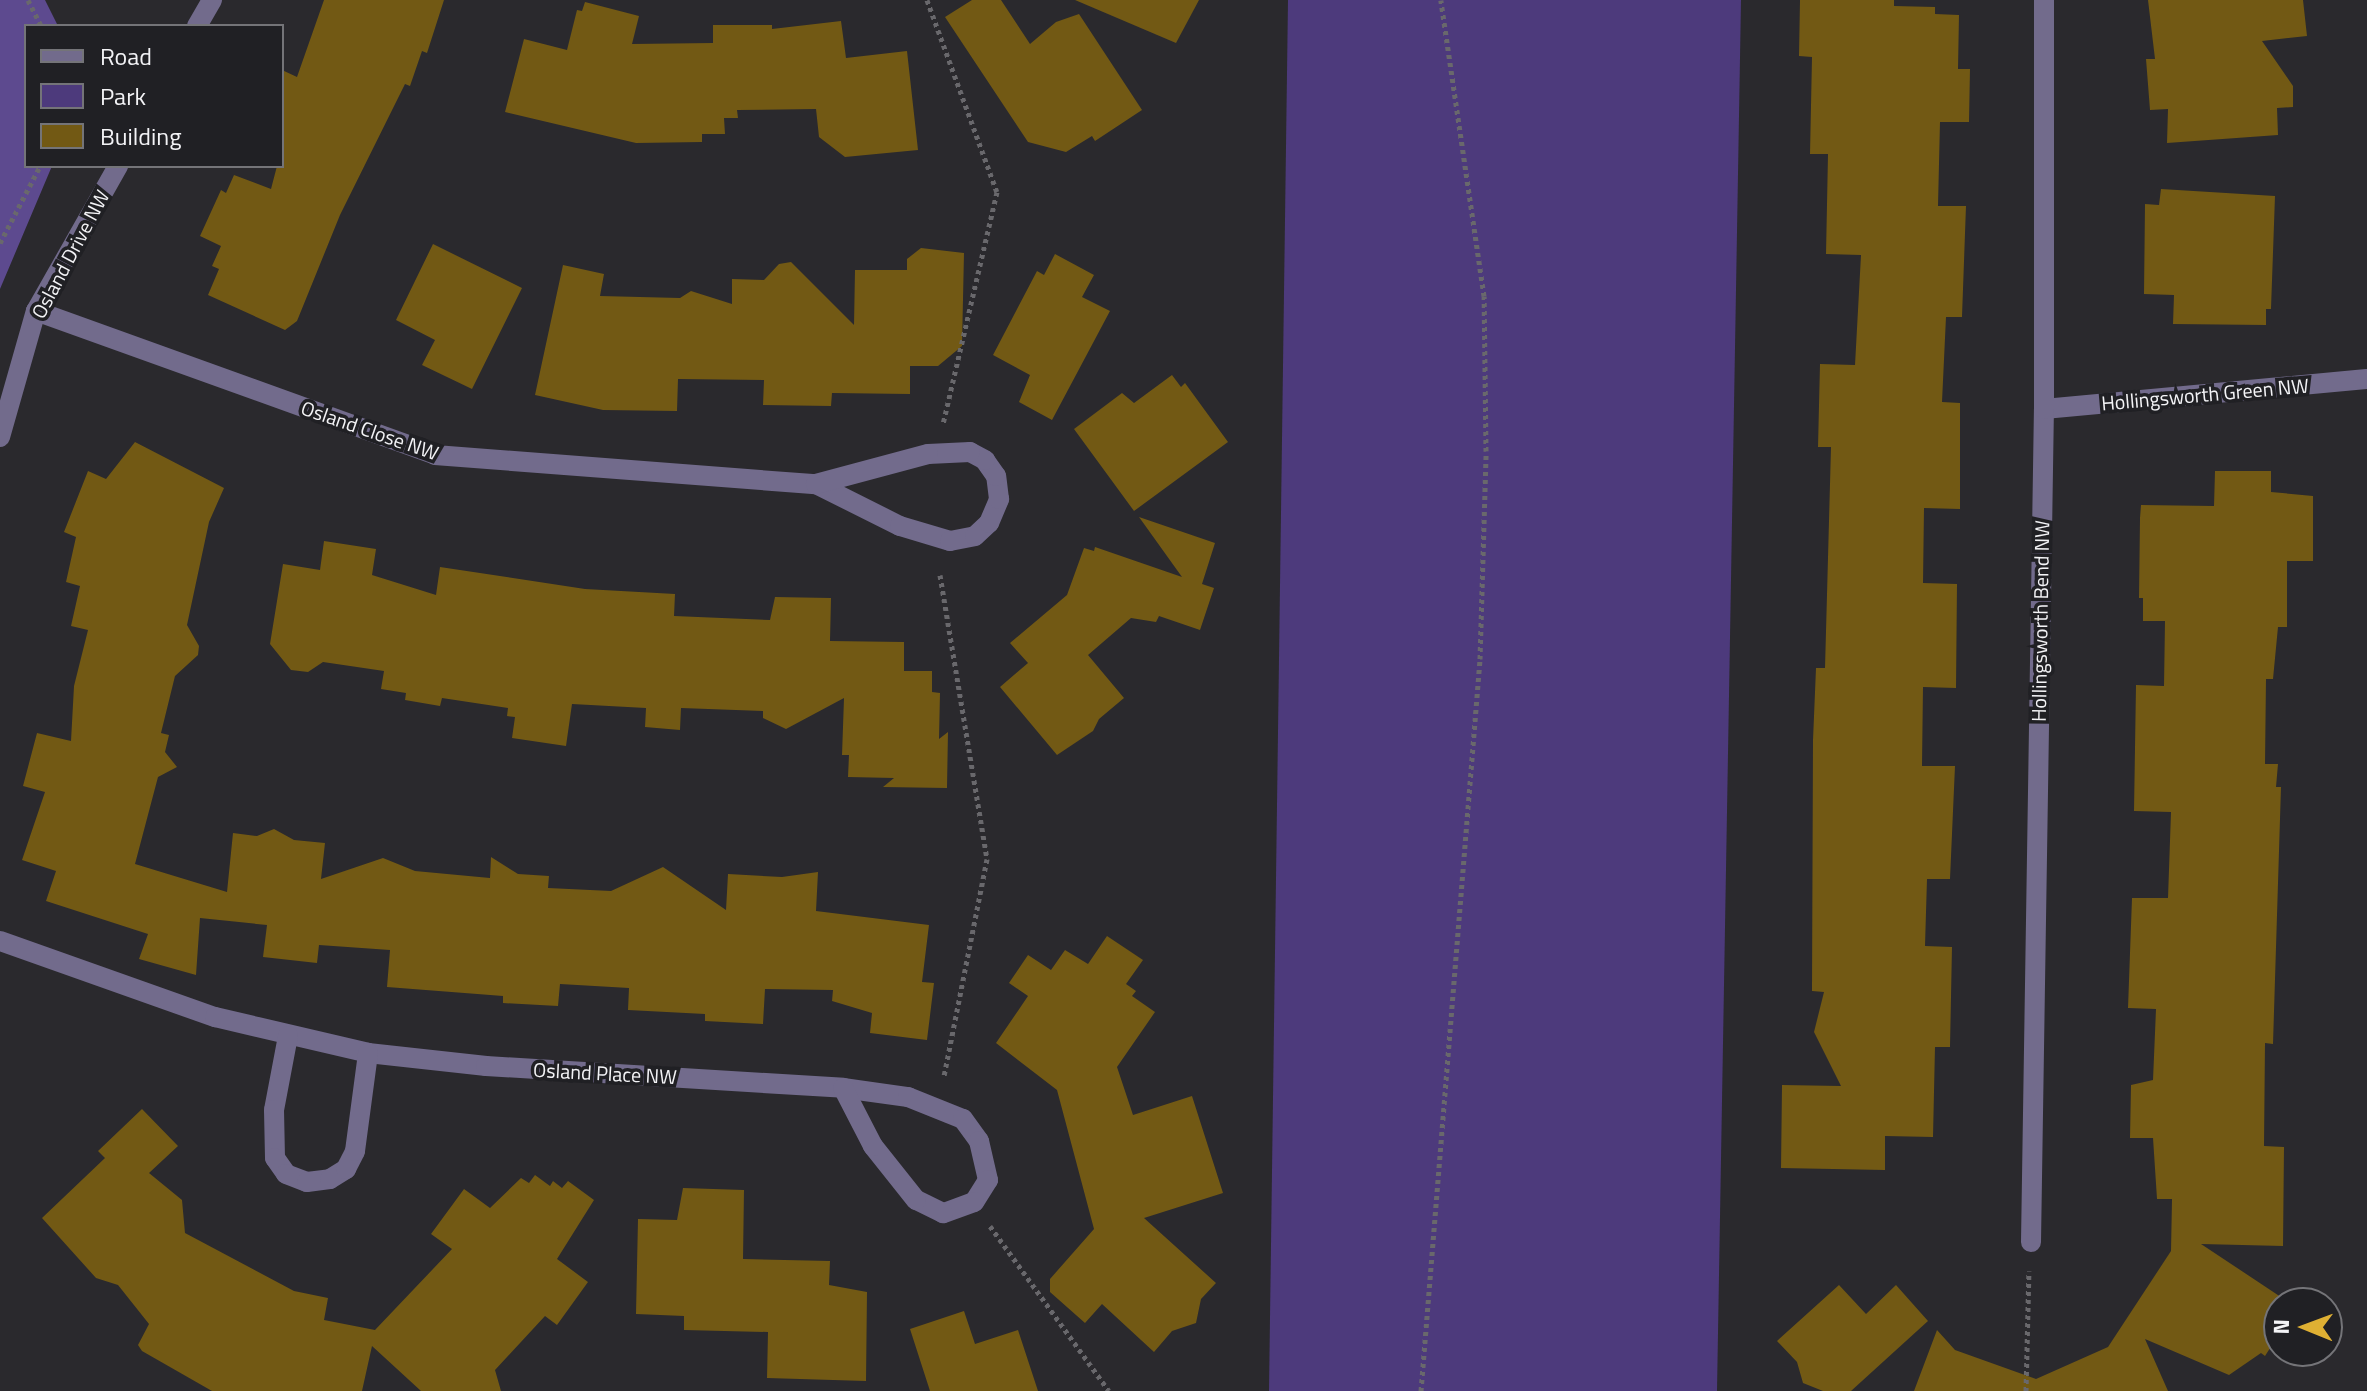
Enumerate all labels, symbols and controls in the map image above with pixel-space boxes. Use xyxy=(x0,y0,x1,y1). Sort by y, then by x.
legend xyxy=(24,24,284,168)
text: Road xyxy=(100,38,152,74)
text: Park xyxy=(100,78,146,114)
text: Building xyxy=(100,118,182,154)
street label: Osland Drive NW xyxy=(26,186,114,322)
street label: Hollingsworth Green NW xyxy=(2100,373,2310,415)
street label: Osland Close NW xyxy=(298,395,442,465)
street label: Hollingsworth Bend NW xyxy=(2026,520,2054,722)
street label: Osland Place NW xyxy=(533,1057,677,1089)
north arrow xyxy=(2263,1287,2343,1367)
text: N xyxy=(2264,1319,2298,1335)

